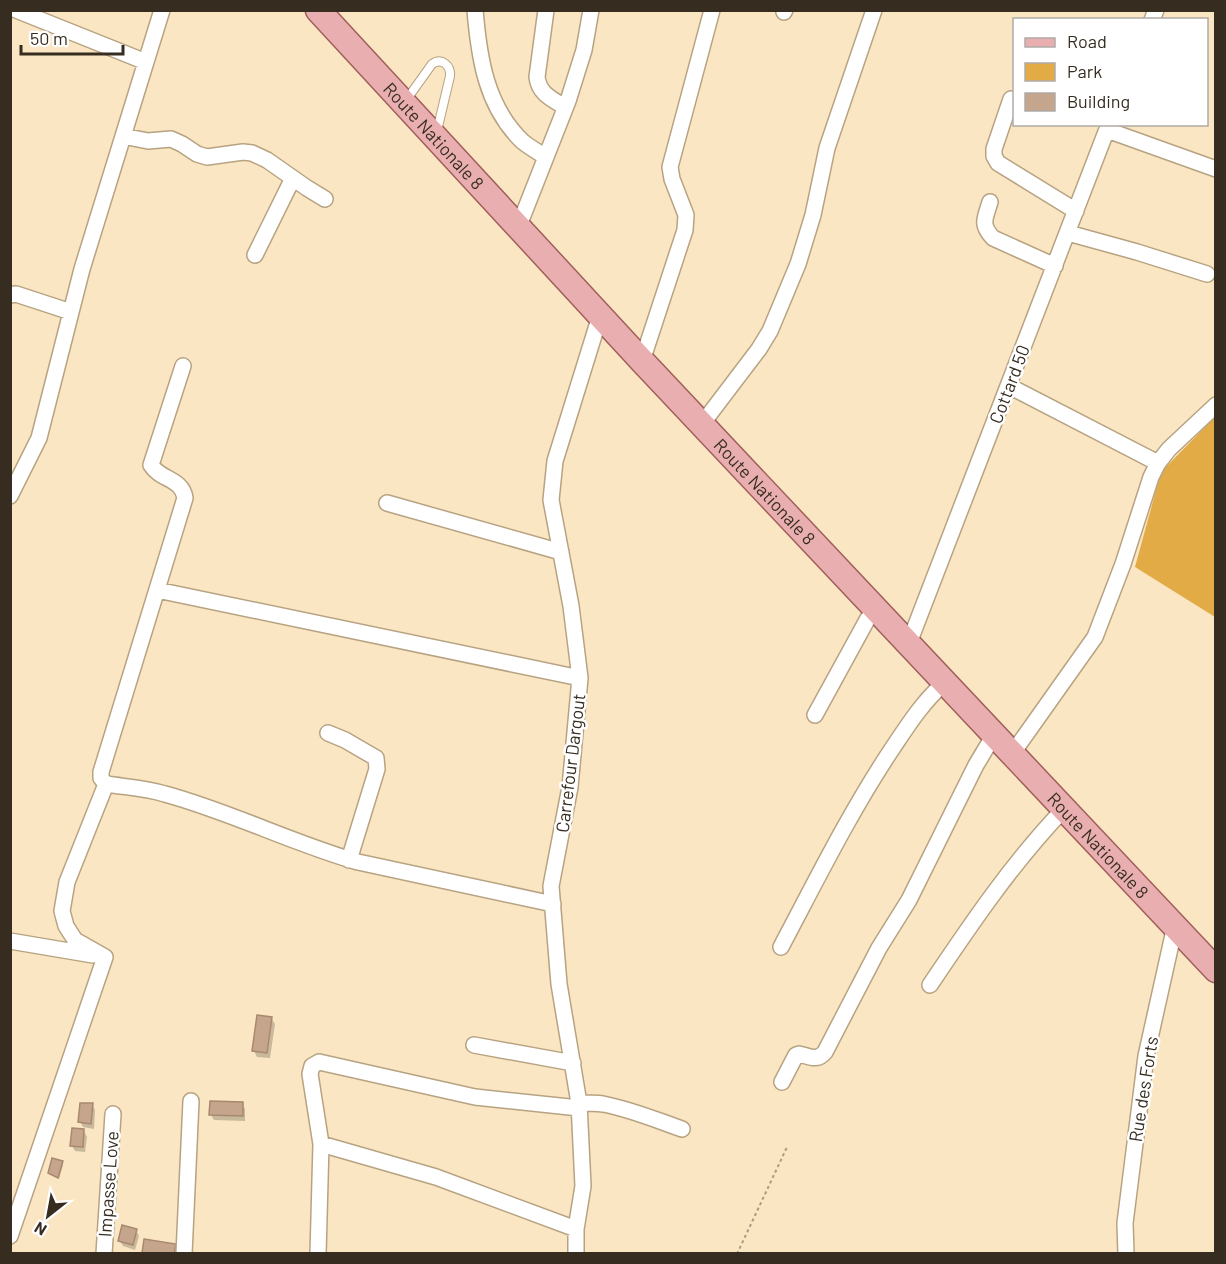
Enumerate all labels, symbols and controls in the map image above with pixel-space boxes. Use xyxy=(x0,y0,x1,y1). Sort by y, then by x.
scale bar xyxy=(21,18,123,56)
legend xyxy=(1013,18,1208,126)
text: 50 m xyxy=(30,27,68,49)
text: Road xyxy=(1067,30,1107,52)
text: Park xyxy=(1067,60,1102,82)
street label: Route Nationale 8 xyxy=(379,78,489,194)
text: Building xyxy=(1067,90,1130,112)
street label: Cottard 50 xyxy=(984,342,1034,426)
street label: Route Nationale 8 xyxy=(710,434,820,549)
street label: Carrefour Dargout xyxy=(551,692,589,834)
street label: Route Nationale 8 xyxy=(1043,787,1154,903)
street label: Rue des Forts xyxy=(1124,1035,1162,1143)
street label: Impasse Love xyxy=(93,1130,123,1238)
north arrow xyxy=(18,1186,78,1246)
text: N xyxy=(31,1218,49,1240)

